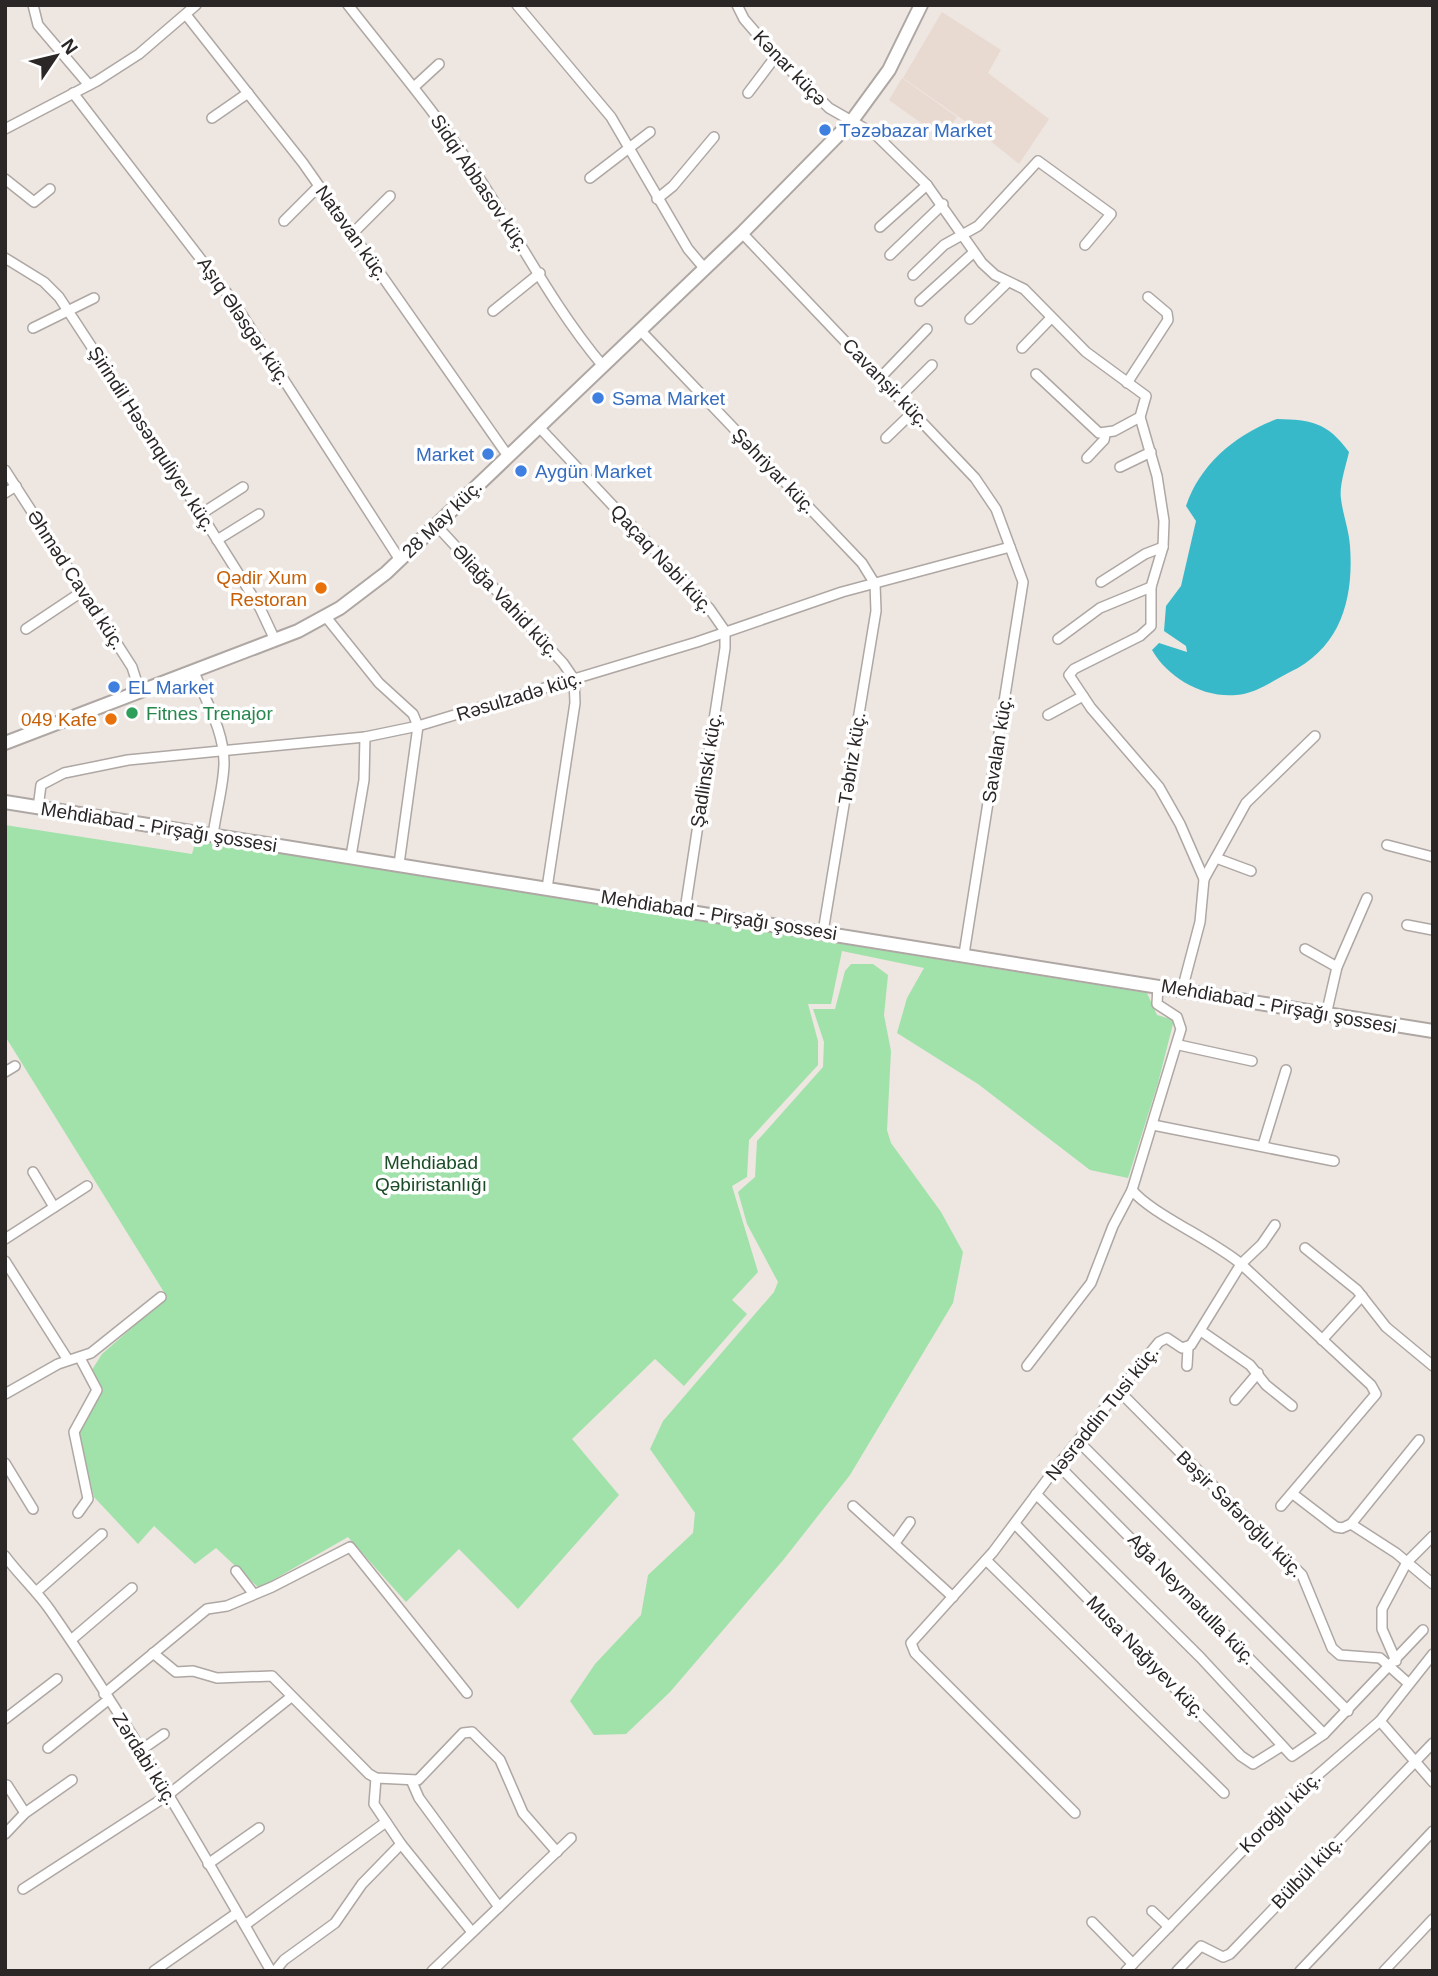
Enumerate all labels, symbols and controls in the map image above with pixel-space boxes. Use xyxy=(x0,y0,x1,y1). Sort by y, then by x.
north arrow xyxy=(21,21,91,91)
street label: Kənar küçə xyxy=(749,26,831,110)
text: N xyxy=(57,35,82,58)
street label: Sidqi Abbasov küç. xyxy=(426,111,534,255)
place label: Təzəbazar Market xyxy=(839,120,993,141)
marker: Təzəbazar Market xyxy=(817,122,833,138)
street label: Natəvan küç. xyxy=(312,182,392,284)
street label: Aşıq Ələsgər küç. xyxy=(194,253,294,389)
street label: Cavanşir küç. xyxy=(838,334,934,432)
street label: Şirindil Həsənquliyev küç. xyxy=(84,342,220,536)
place label: Səma Market xyxy=(612,388,726,409)
marker: Səma Market xyxy=(590,390,606,406)
street label: Şəhriyar küç. xyxy=(728,424,820,518)
place label: Market xyxy=(416,444,475,465)
marker: Market xyxy=(480,446,496,462)
place label: Aygün Market xyxy=(535,461,653,482)
marker: Aygün Market xyxy=(513,463,529,479)
street label: 28 May küç. xyxy=(398,476,486,562)
street label: Qaçaq Nəbi küç. xyxy=(606,500,718,618)
street label: Əhməd Cavad küç. xyxy=(23,506,129,654)
street label: Əliağa Vahid küç. xyxy=(448,540,564,662)
place label: Qədir Xum Restoran xyxy=(216,567,307,610)
marker: Qədir Xum Restoran xyxy=(313,580,329,596)
street label: Rəsulzadə küç. xyxy=(454,667,584,725)
place label: EL Market xyxy=(128,677,215,698)
marker: EL Market xyxy=(106,679,122,695)
street label: Savalan küç. xyxy=(978,694,1016,804)
place label: Fitnes Trenajor xyxy=(146,703,273,724)
marker: Fitnes Trenajor xyxy=(124,705,140,721)
place label: 049 Kafe xyxy=(21,709,97,730)
street label: Təbriz küç. xyxy=(834,710,870,806)
marker: 049 Kafe xyxy=(103,711,119,727)
street label: Şadlinski küç. xyxy=(687,711,725,829)
street label: Mehdiabad - Pirşağı şossesi xyxy=(39,798,279,856)
street label: Mehdiabad - Pirşağı şossesi xyxy=(599,886,839,944)
street label: Mehdiabad - Pirşağı şossesi xyxy=(1160,975,1398,1037)
park label: Mehdiabad Qəbiristanlığı xyxy=(375,1152,487,1195)
street label: Nəsrəddin Tusi küç. xyxy=(1041,1342,1163,1484)
street label: Bəşir Səfəroğlu küç. xyxy=(1172,1446,1308,1582)
street label: Ağa Neymətulla küç. xyxy=(1124,1529,1260,1669)
street label: Musa Nağıyev küç. xyxy=(1082,1592,1210,1722)
street label: Zərdabi küç. xyxy=(108,1709,182,1809)
street label: Koroğlu küç. xyxy=(1235,1767,1325,1857)
street label: Bülbül küç. xyxy=(1267,1831,1347,1913)

